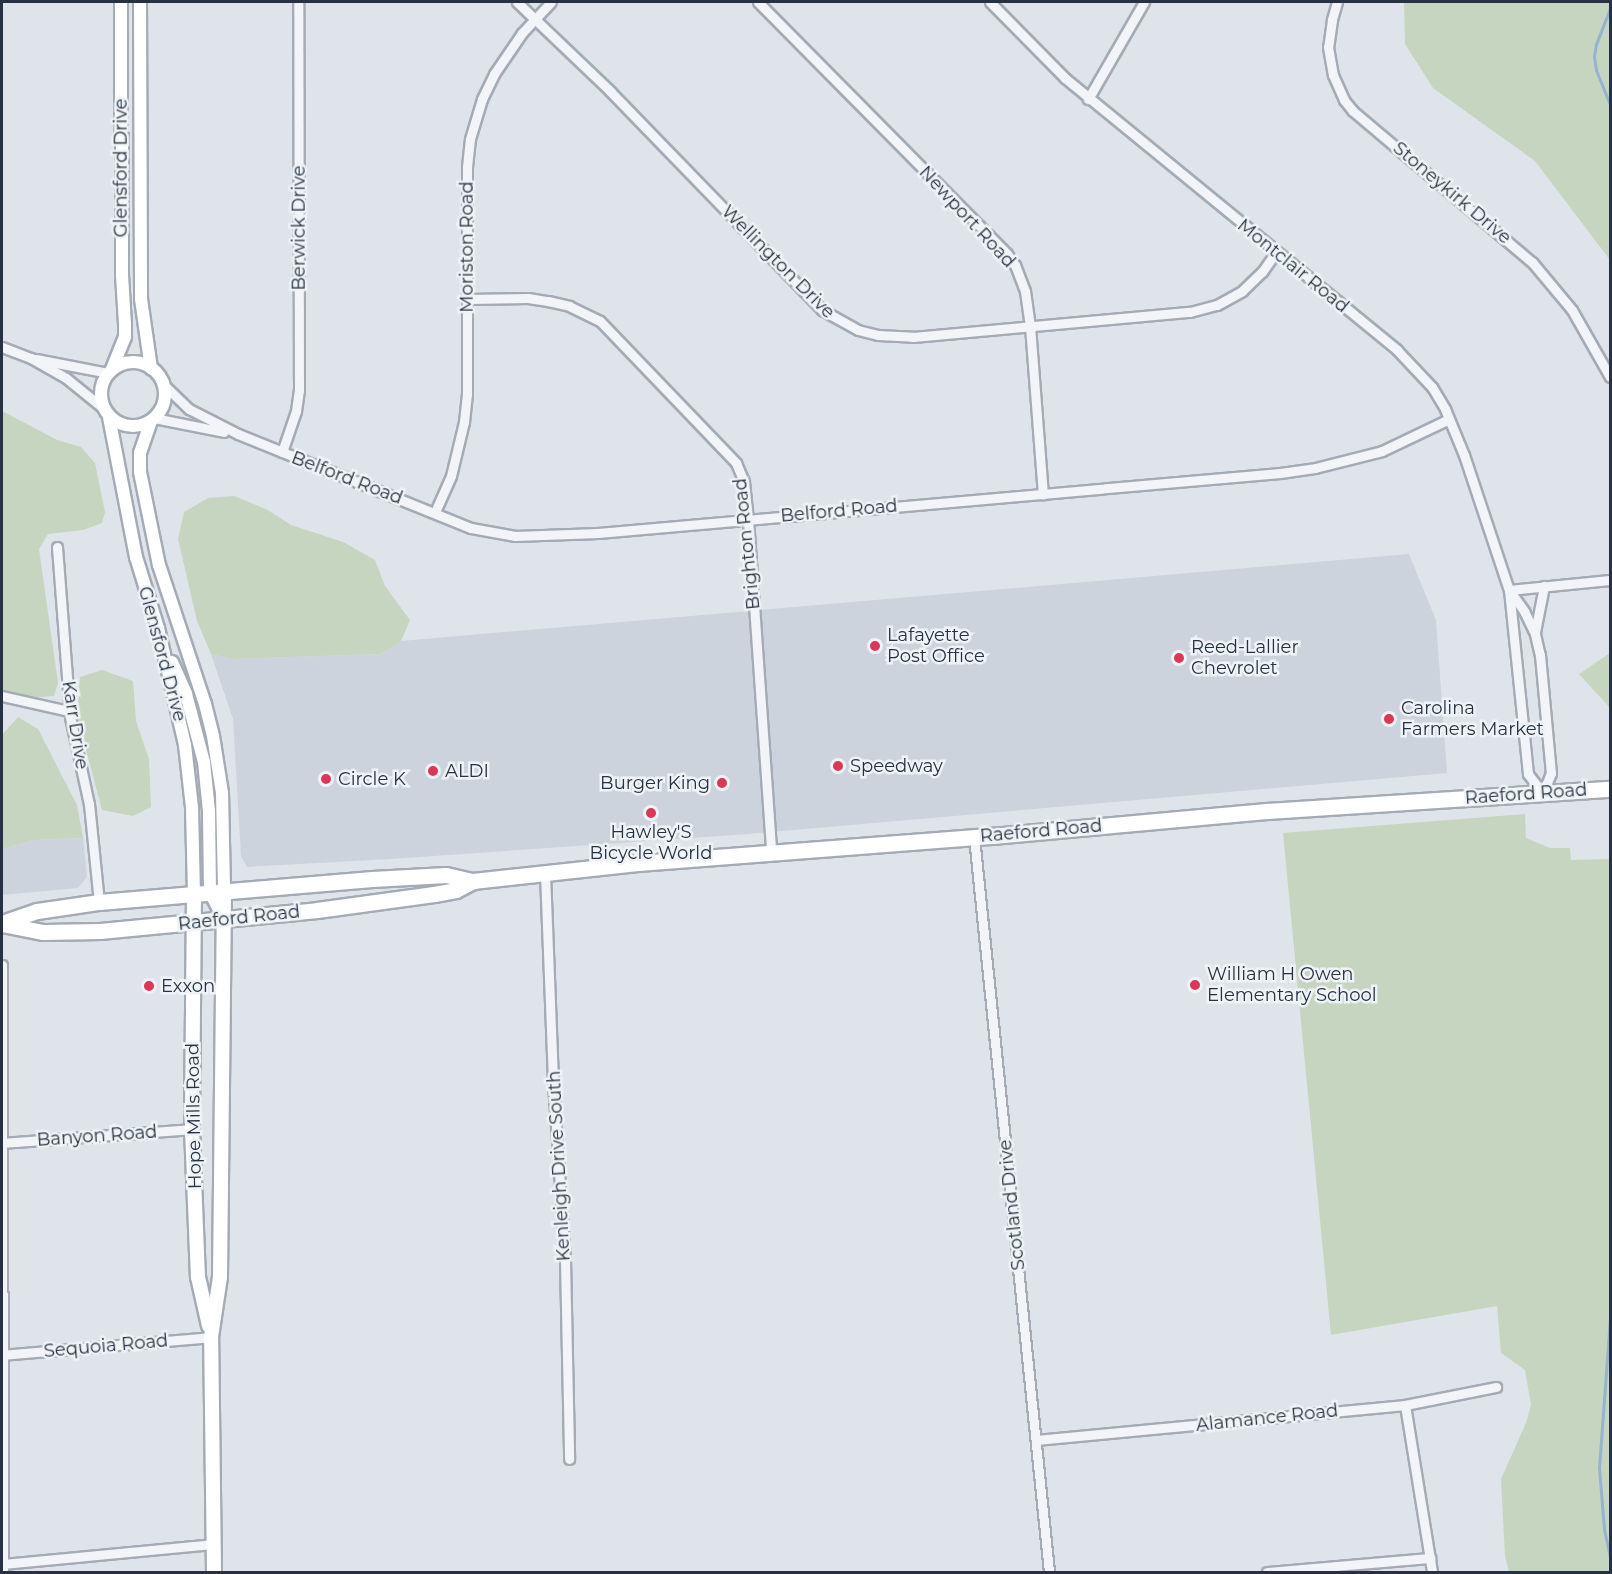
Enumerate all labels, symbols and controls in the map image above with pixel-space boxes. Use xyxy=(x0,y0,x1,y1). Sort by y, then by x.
street label: Glensford Drive xyxy=(110,99,132,237)
street label: Stoneykirk Drive xyxy=(1389,137,1515,249)
street label: Newport Road xyxy=(914,162,1020,272)
street label: Berwick Drive xyxy=(288,165,310,291)
street label: Moriston Road xyxy=(456,181,478,313)
street label: Wellington Drive xyxy=(717,201,839,323)
street label: Montclair Road xyxy=(1233,215,1353,317)
street label: Belford Road xyxy=(288,447,406,509)
street label: Brighton Road xyxy=(729,477,765,611)
street label: Belford Road xyxy=(780,495,898,527)
street label: Glensford Drive xyxy=(134,584,190,724)
place label: Lafayette Post Office xyxy=(887,625,985,668)
place label: Reed-Lallier Chevrolet xyxy=(1191,637,1299,680)
marker: Lafayette Post Office xyxy=(868,639,882,653)
marker: Reed-Lallier Chevrolet xyxy=(1172,651,1186,665)
street label: Karr Drive xyxy=(57,679,93,771)
place label: Carolina Farmers Market xyxy=(1401,698,1544,740)
marker: Carolina Farmers Market xyxy=(1382,712,1396,726)
place label: Speedway xyxy=(850,755,943,777)
marker: Speedway xyxy=(831,759,845,773)
place label: ALDI xyxy=(445,760,489,782)
marker: ALDI xyxy=(426,764,440,778)
place label: Circle K xyxy=(338,768,406,790)
marker: Circle K xyxy=(319,772,333,786)
place label: Burger King xyxy=(600,772,710,794)
marker: Burger King xyxy=(715,776,729,790)
street label: Raeford Road xyxy=(1464,779,1588,809)
marker: Hawley'S Bicycle World xyxy=(644,806,658,820)
street label: Raeford Road xyxy=(979,815,1103,847)
place label: Hawley'S Bicycle World xyxy=(590,822,712,864)
street label: Raeford Road xyxy=(177,901,301,935)
place label: William H Owen Elementary School xyxy=(1207,964,1377,1006)
place label: Exxon xyxy=(161,975,215,997)
marker: William H Owen Elementary School xyxy=(1188,978,1202,992)
marker: Exxon xyxy=(142,979,156,993)
street label: Hope Mills Road xyxy=(182,1043,206,1189)
street label: Kenleigh Drive South xyxy=(543,1070,575,1262)
street label: Banyon Road xyxy=(36,1121,158,1151)
street label: Scotland Drive xyxy=(994,1139,1030,1271)
street label: Sequoia Road xyxy=(43,1330,169,1362)
street label: Alamance Road xyxy=(1195,1400,1339,1436)

